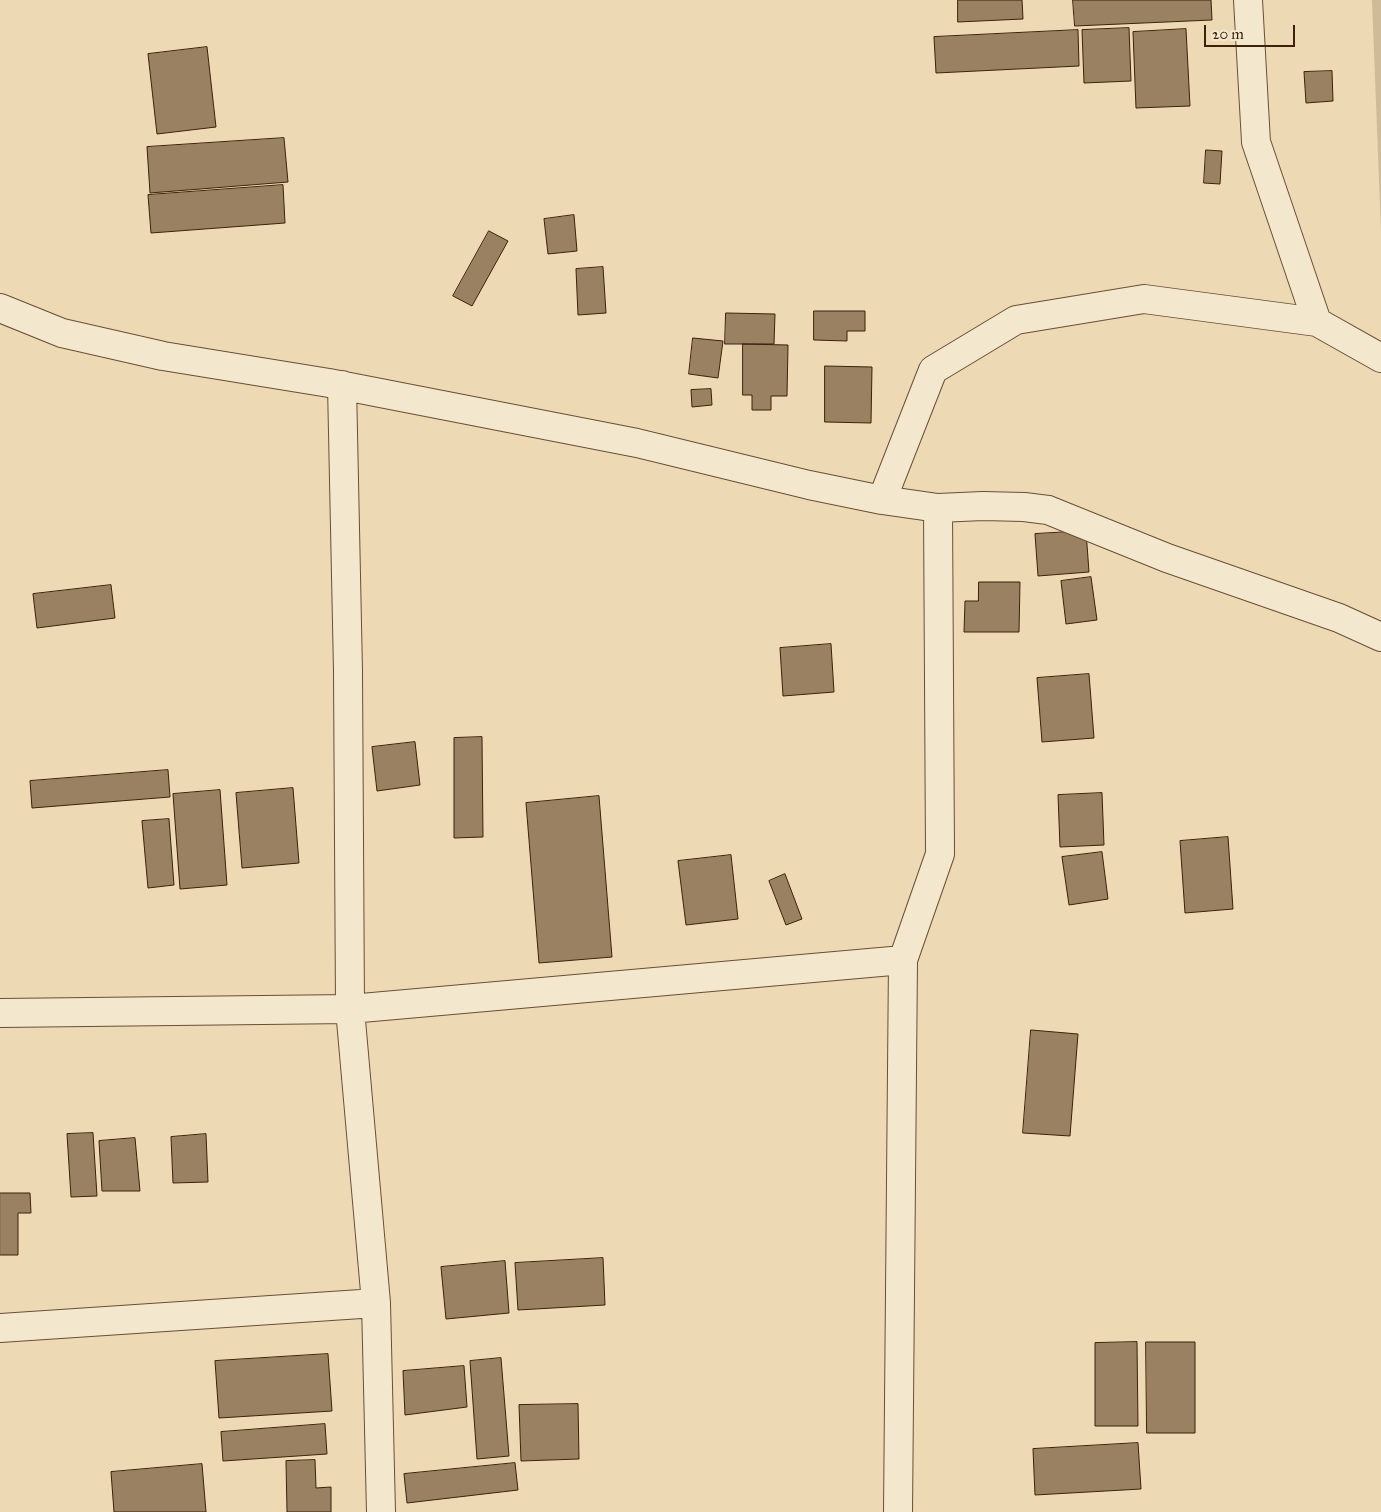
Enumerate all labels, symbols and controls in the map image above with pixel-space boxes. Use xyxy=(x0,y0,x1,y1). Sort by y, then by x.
scale bar xyxy=(1206,15,1297,47)
text: 20 m xyxy=(1212,25,1244,43)

